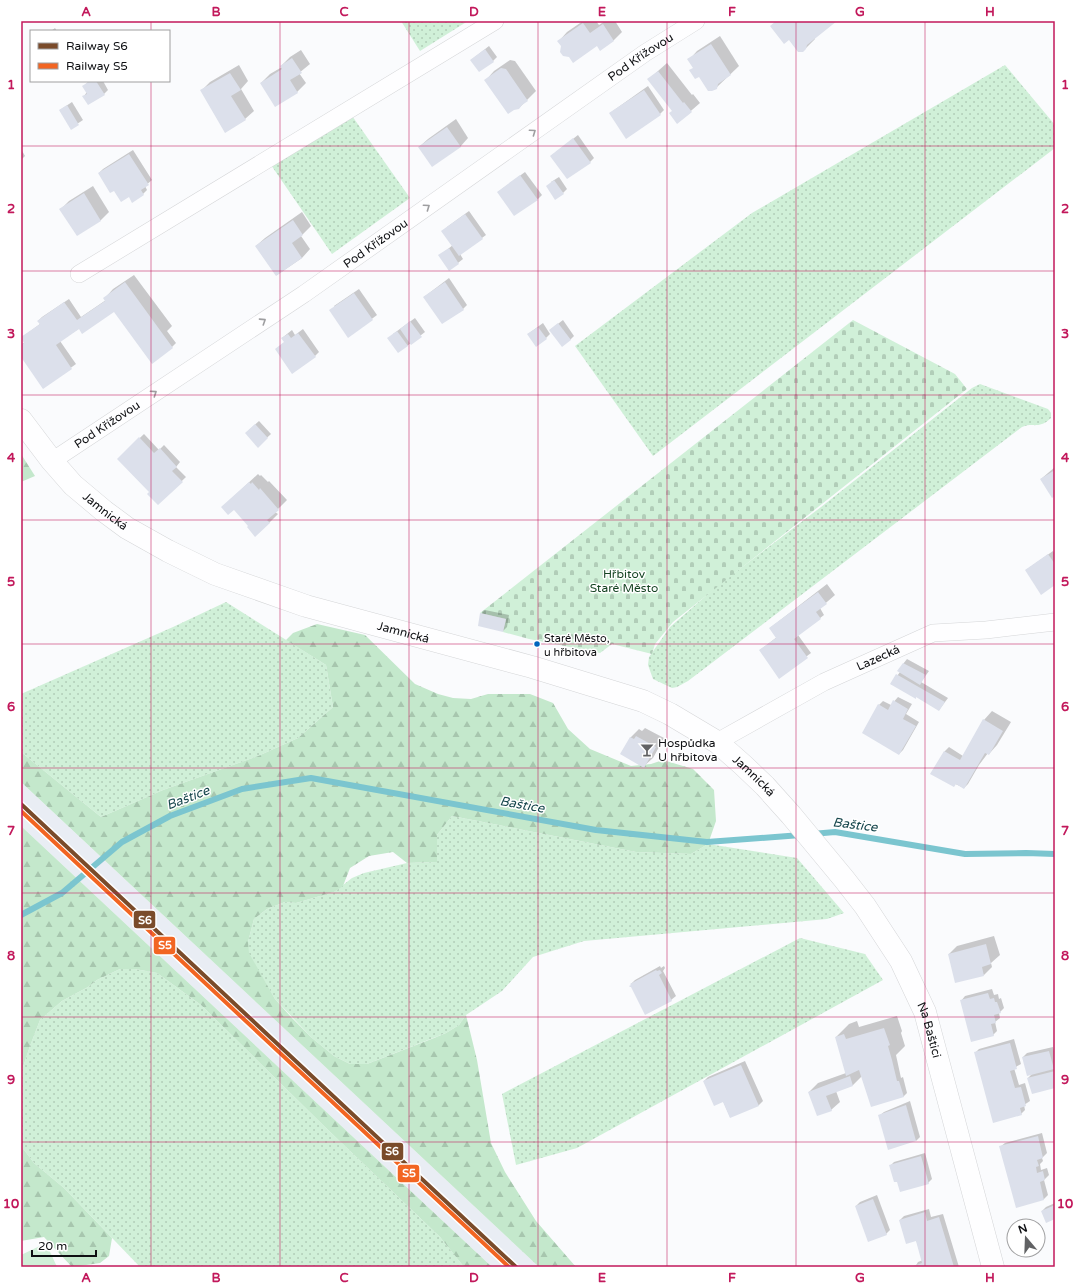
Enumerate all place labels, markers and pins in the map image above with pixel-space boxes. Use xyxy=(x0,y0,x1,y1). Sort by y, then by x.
place label: Staré Město, u hřbitova xyxy=(544,632,610,659)
marker: Staré Město, u hřbitova xyxy=(532,639,542,649)
place label: Hospůdka U hřbitova xyxy=(658,736,717,764)
bar icon: Hospůdka U hřbitova xyxy=(639,742,655,758)

